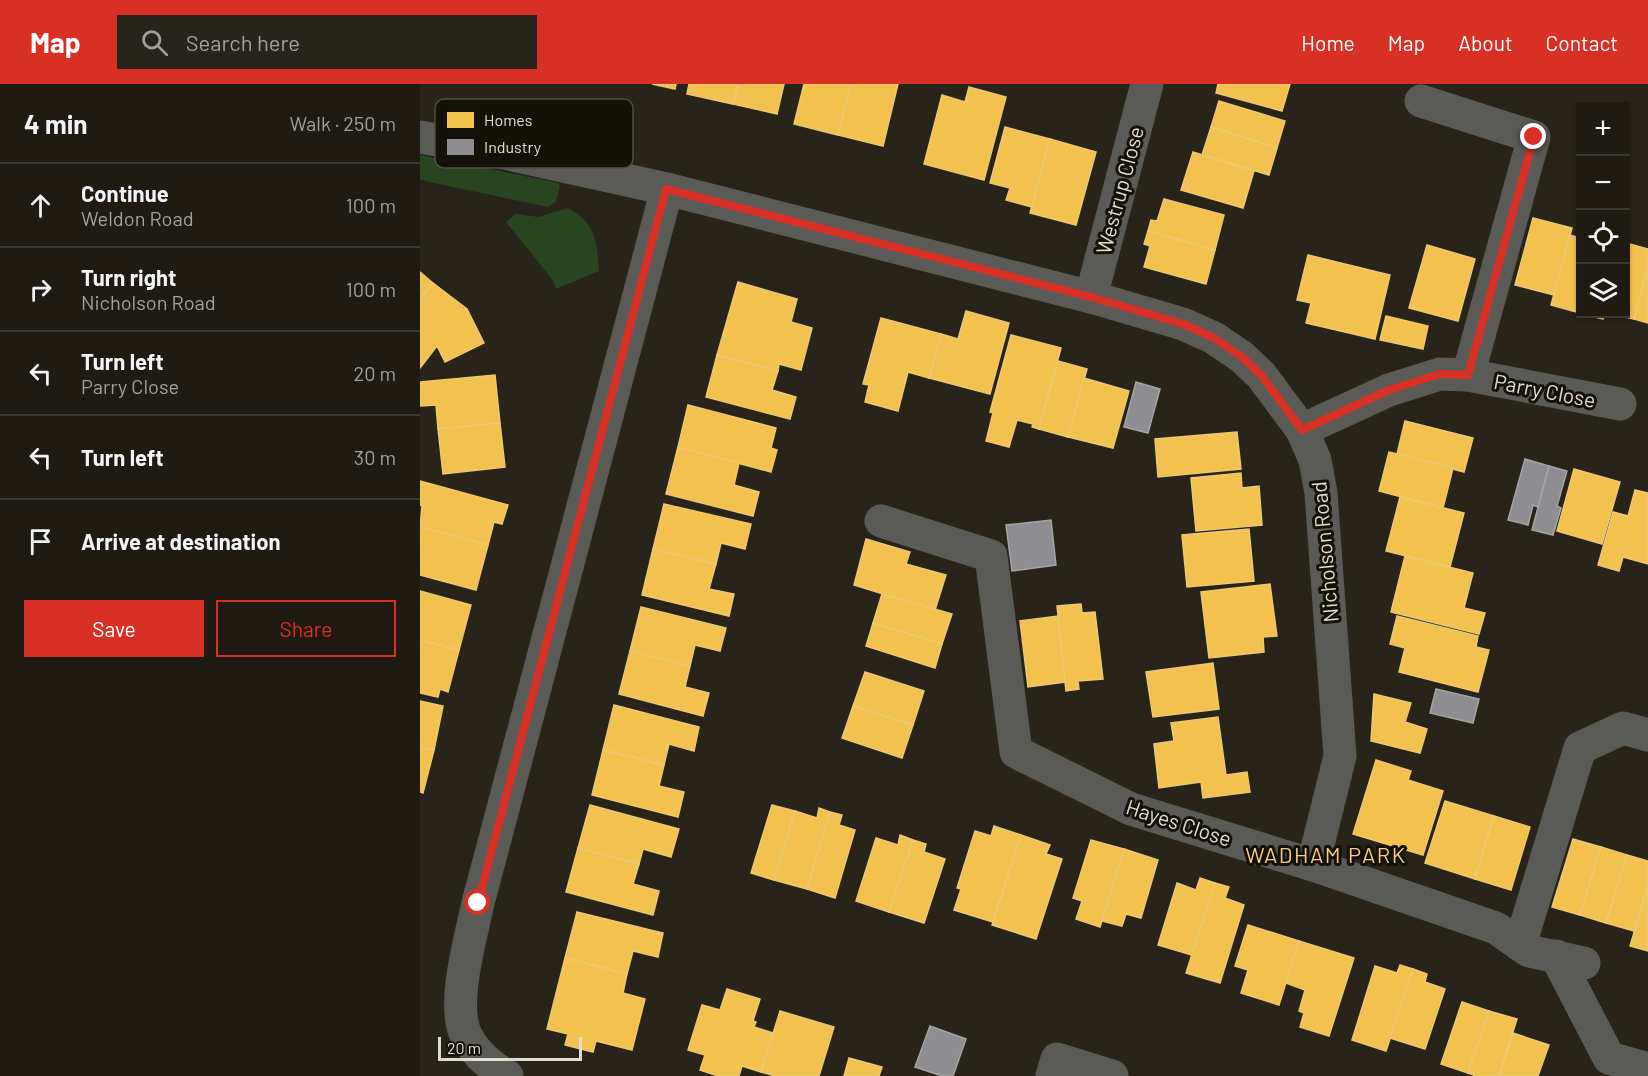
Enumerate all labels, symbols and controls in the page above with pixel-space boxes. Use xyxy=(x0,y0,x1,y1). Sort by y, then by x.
search box xyxy=(117,15,537,69)
text: Map xyxy=(30,25,81,59)
icon: search xyxy=(138,26,171,59)
text: Search here xyxy=(186,29,300,55)
text: Home xyxy=(1301,30,1355,55)
text: Map xyxy=(1388,30,1425,55)
text: About xyxy=(1458,30,1513,55)
text: Contact xyxy=(1546,30,1618,55)
legend xyxy=(435,99,633,168)
map controls xyxy=(1576,102,1630,318)
button: + xyxy=(1576,102,1630,156)
text: 4 min xyxy=(24,108,88,139)
text: Homes xyxy=(484,110,532,129)
text: Walk · 250 m xyxy=(290,111,396,135)
street label: Westrup Close xyxy=(1090,123,1148,257)
route end xyxy=(1520,123,1546,149)
text: Industry xyxy=(484,137,542,156)
button: − xyxy=(1576,156,1630,210)
text: Continue xyxy=(81,180,169,206)
icon: ahead xyxy=(24,189,57,222)
text: 100 m xyxy=(346,193,396,217)
text: Weldon Road xyxy=(81,206,194,230)
button: locate xyxy=(1576,210,1630,264)
text: Turn right xyxy=(81,264,176,290)
button: layers xyxy=(1576,264,1630,318)
icon: right xyxy=(24,273,57,306)
text: 100 m xyxy=(346,277,396,301)
text: Nicholson Road xyxy=(81,290,216,314)
text: Turn left xyxy=(81,348,164,374)
icon: left xyxy=(24,357,57,390)
text: 20 m xyxy=(353,361,396,385)
street label: Parry Close xyxy=(1492,368,1598,412)
text: Parry Close xyxy=(81,374,179,398)
icon: left xyxy=(24,441,57,474)
text: Turn left xyxy=(81,444,164,470)
text: 30 m xyxy=(354,445,396,469)
street label: Nicholson Road xyxy=(1305,480,1343,624)
icon: arrive xyxy=(24,525,57,558)
text: Arrive at destination xyxy=(81,528,280,554)
button: Save xyxy=(24,600,204,657)
button: Share xyxy=(216,600,396,657)
street label: Hayes Close xyxy=(1123,793,1235,851)
district label: WADHAM PARK xyxy=(1245,841,1407,867)
route start xyxy=(464,889,490,915)
scale bar xyxy=(438,1034,582,1062)
text: 20 m xyxy=(447,1038,481,1057)

